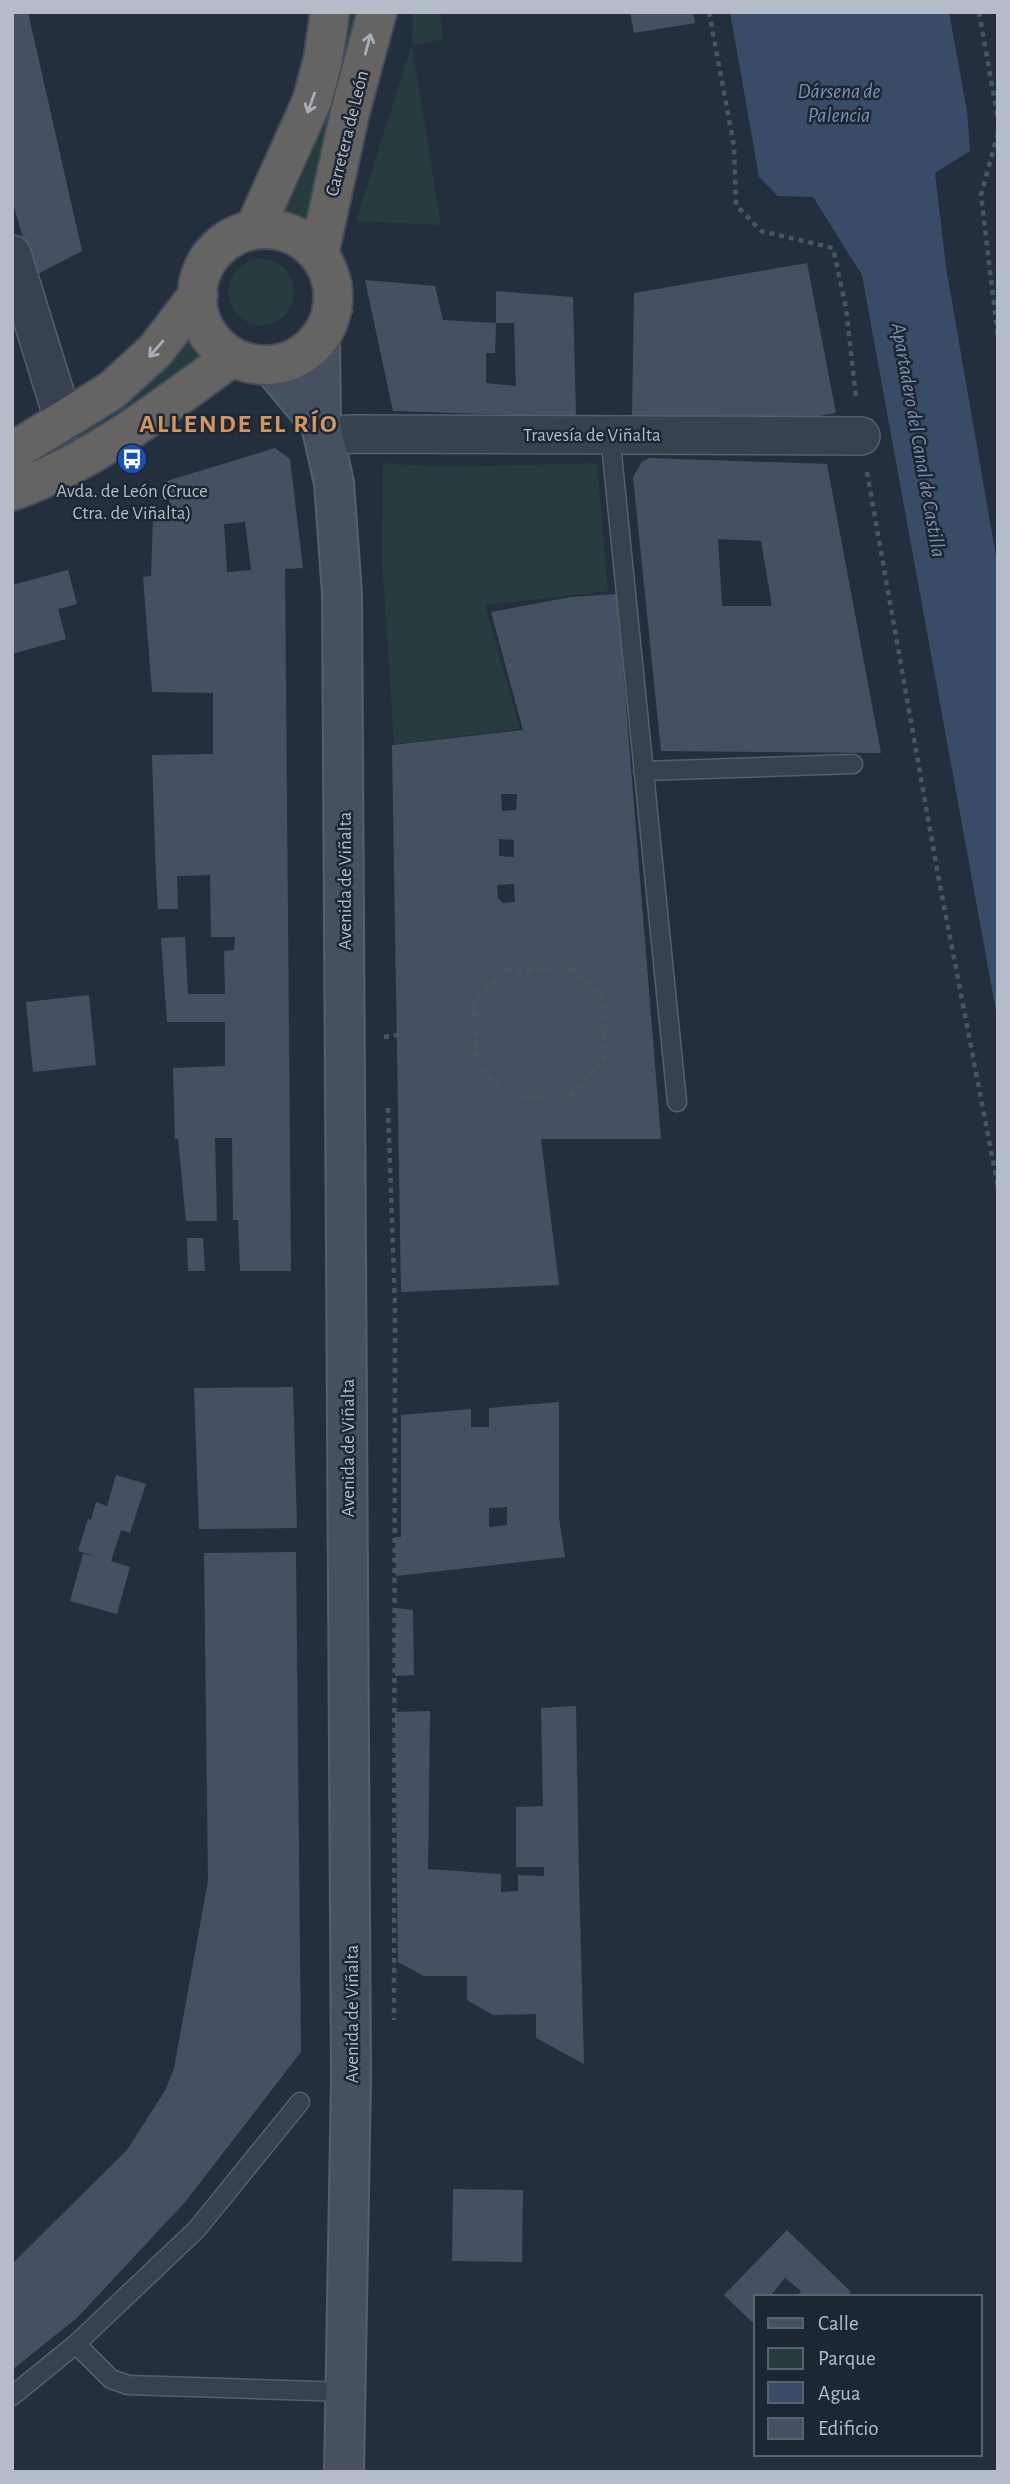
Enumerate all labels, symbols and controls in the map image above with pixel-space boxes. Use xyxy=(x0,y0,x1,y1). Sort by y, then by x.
one-way arrow xyxy=(362,34,375,56)
street label: Carretera de León xyxy=(323,68,372,198)
water label: Dársena de Palencia xyxy=(798,81,881,126)
one-way arrow xyxy=(303,91,316,113)
water label: Apartadero del Canal de Castilla xyxy=(886,320,949,559)
one-way arrow xyxy=(148,340,164,358)
district label: ALLENDE EL RÍO xyxy=(139,409,339,437)
street label: Travesía de Viñalta xyxy=(523,426,661,445)
bus stop icon: Avda. de León (Cruce Ctra. de Viñalta) xyxy=(115,442,149,476)
place label: Avda. de León (Cruce Ctra. de Viñalta) xyxy=(56,482,208,523)
street label: Avenida de Viñalta xyxy=(336,812,355,950)
street label: Avenida de Viñalta xyxy=(339,1379,358,1517)
street label: Avenida de Viñalta xyxy=(343,1945,362,2083)
legend xyxy=(754,2295,982,2456)
text: Calle xyxy=(818,2313,859,2334)
text: Parque xyxy=(818,2348,876,2369)
text: Agua xyxy=(818,2383,861,2404)
text: Edificio xyxy=(818,2418,879,2439)

